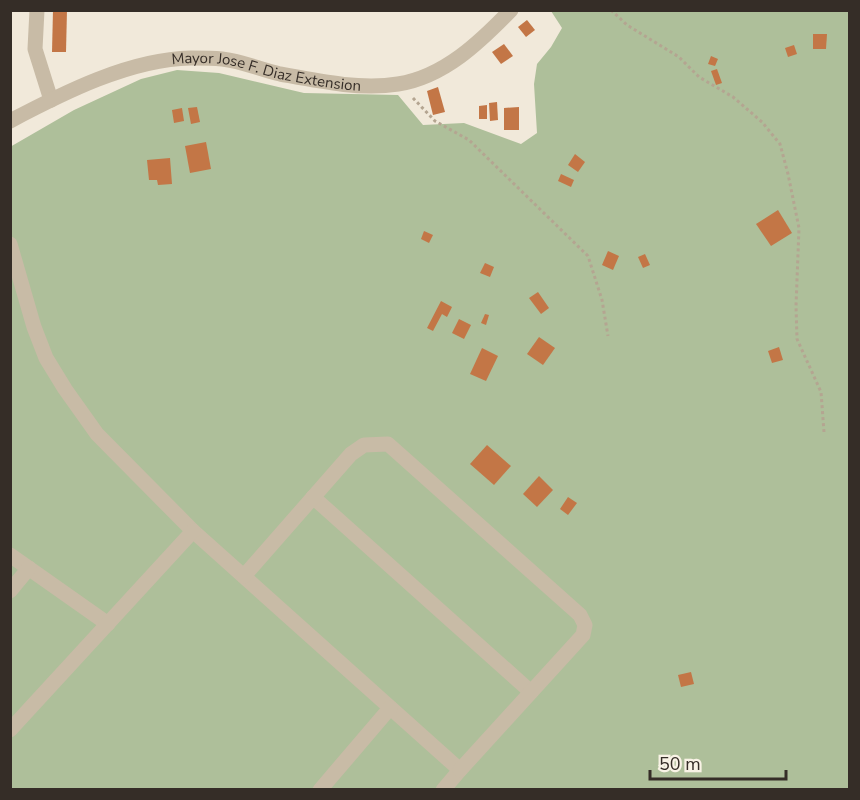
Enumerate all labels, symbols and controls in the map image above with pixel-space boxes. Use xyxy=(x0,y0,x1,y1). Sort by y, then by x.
street label: Mayor Jose F. Diaz Extension xyxy=(171,48,362,96)
scale bar xyxy=(650,743,786,781)
text: 50 m xyxy=(659,752,701,776)

